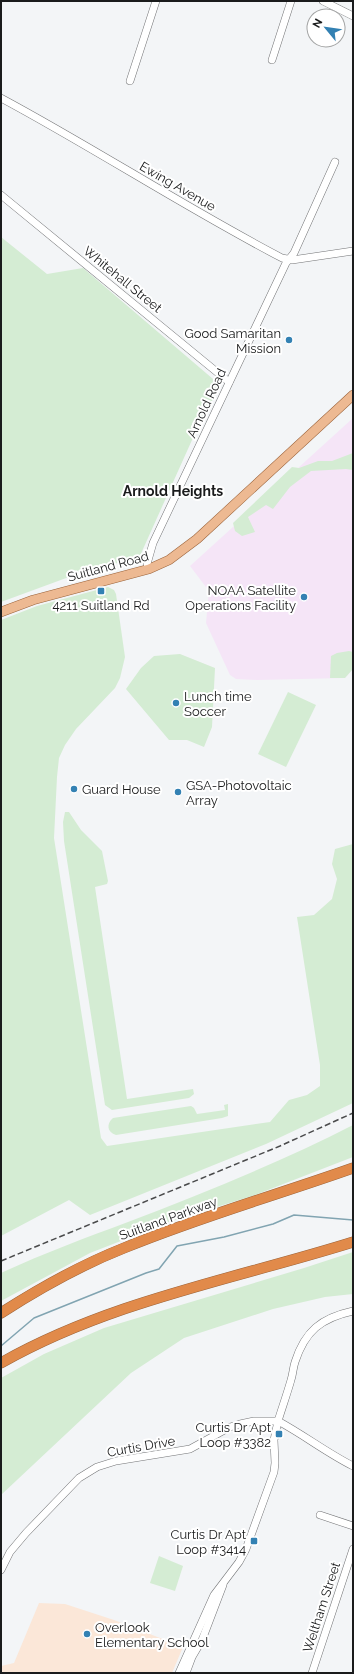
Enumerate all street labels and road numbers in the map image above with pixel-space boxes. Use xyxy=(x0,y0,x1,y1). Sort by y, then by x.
street label: Ewing Avenue xyxy=(137,159,219,214)
street label: Whitehall Street xyxy=(80,243,165,316)
street label: Arnold Road xyxy=(184,366,229,440)
street label: Suitland Road xyxy=(66,548,150,585)
street label: Suitland Parkway xyxy=(117,1194,219,1243)
street label: Curtis Drive xyxy=(106,1433,177,1460)
street label: Weltham Street xyxy=(300,1559,343,1654)

